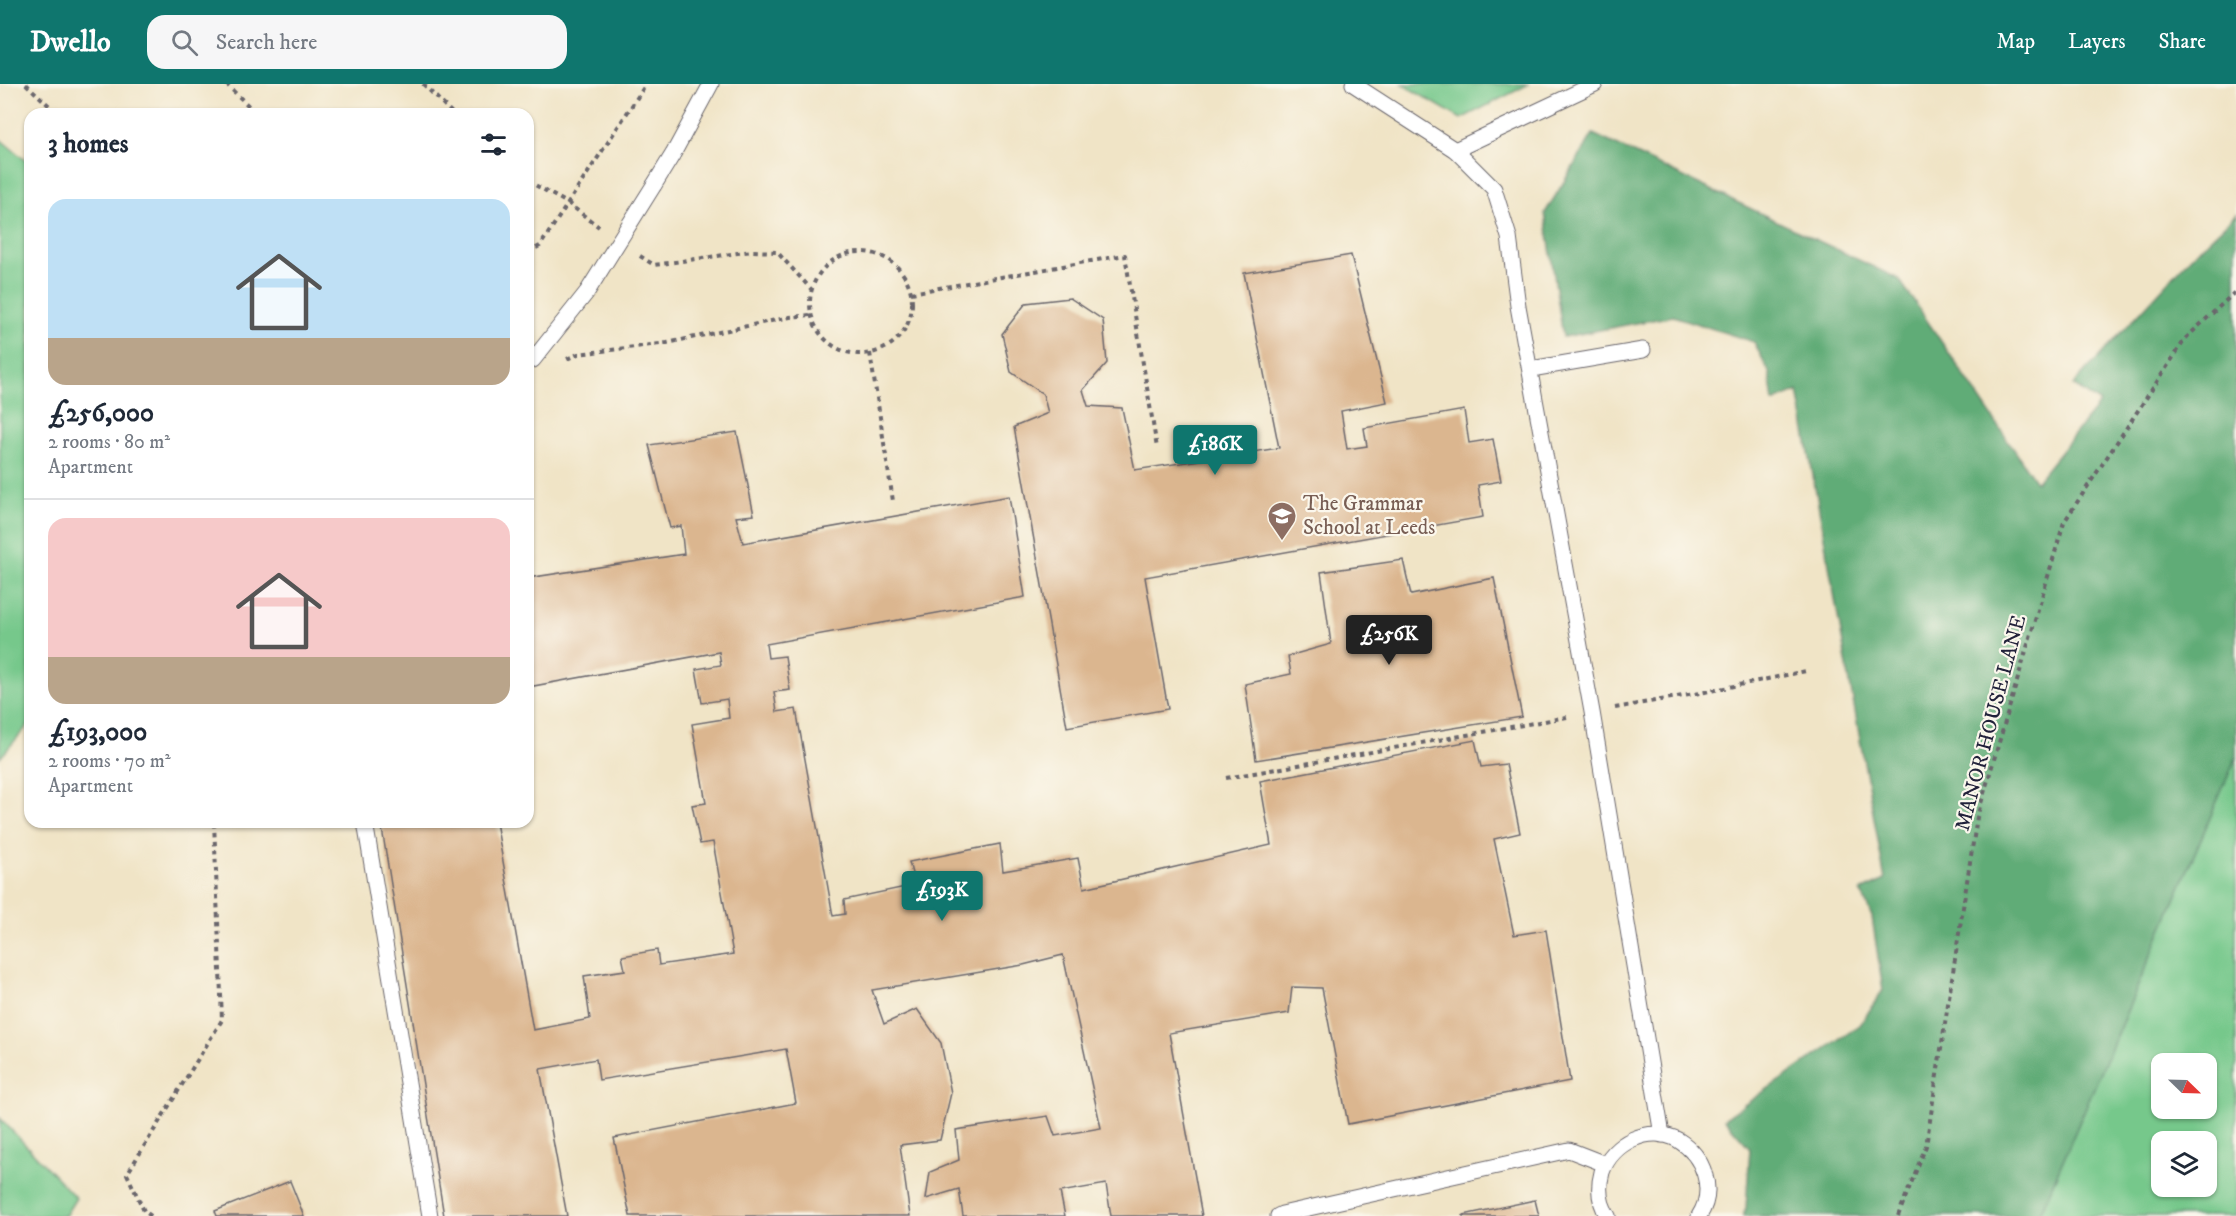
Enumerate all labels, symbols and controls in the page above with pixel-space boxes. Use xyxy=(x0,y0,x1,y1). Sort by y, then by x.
search box xyxy=(147,15,567,69)
text: Dwello xyxy=(30,25,111,60)
icon: search xyxy=(168,26,201,59)
text: Search here xyxy=(216,29,317,56)
text: Map xyxy=(1996,29,2035,55)
text: Layers xyxy=(2068,29,2126,55)
text: Share xyxy=(2159,29,2206,55)
text: 3 homes xyxy=(48,128,128,161)
icon: filters xyxy=(477,128,510,161)
icon: home xyxy=(225,238,333,346)
text: £256,000 xyxy=(48,397,154,430)
pin: £186K xyxy=(1173,425,1257,476)
text: 2 rooms · 80 m² xyxy=(48,430,170,455)
text: £186K xyxy=(1187,432,1243,457)
text: Apartment xyxy=(48,455,133,480)
place label: The Grammar School at Leeds xyxy=(1303,491,1435,541)
school or university icon: The Grammar School at Leeds xyxy=(1266,500,1298,542)
icon: home xyxy=(225,557,333,665)
street label: MANOR HOUSE LANE xyxy=(1950,612,2032,834)
pin: £256K xyxy=(1347,615,1431,666)
text: £256K xyxy=(1360,622,1418,647)
text: £193,000 xyxy=(48,716,147,749)
text: 2 rooms · 70 m² xyxy=(48,749,171,774)
text: Apartment xyxy=(48,774,133,799)
pin: £193K xyxy=(900,871,984,922)
text: £193K xyxy=(916,878,968,903)
north arrow xyxy=(2151,1053,2217,1119)
map controls xyxy=(2151,1053,2217,1197)
button: layers xyxy=(2151,1131,2217,1197)

